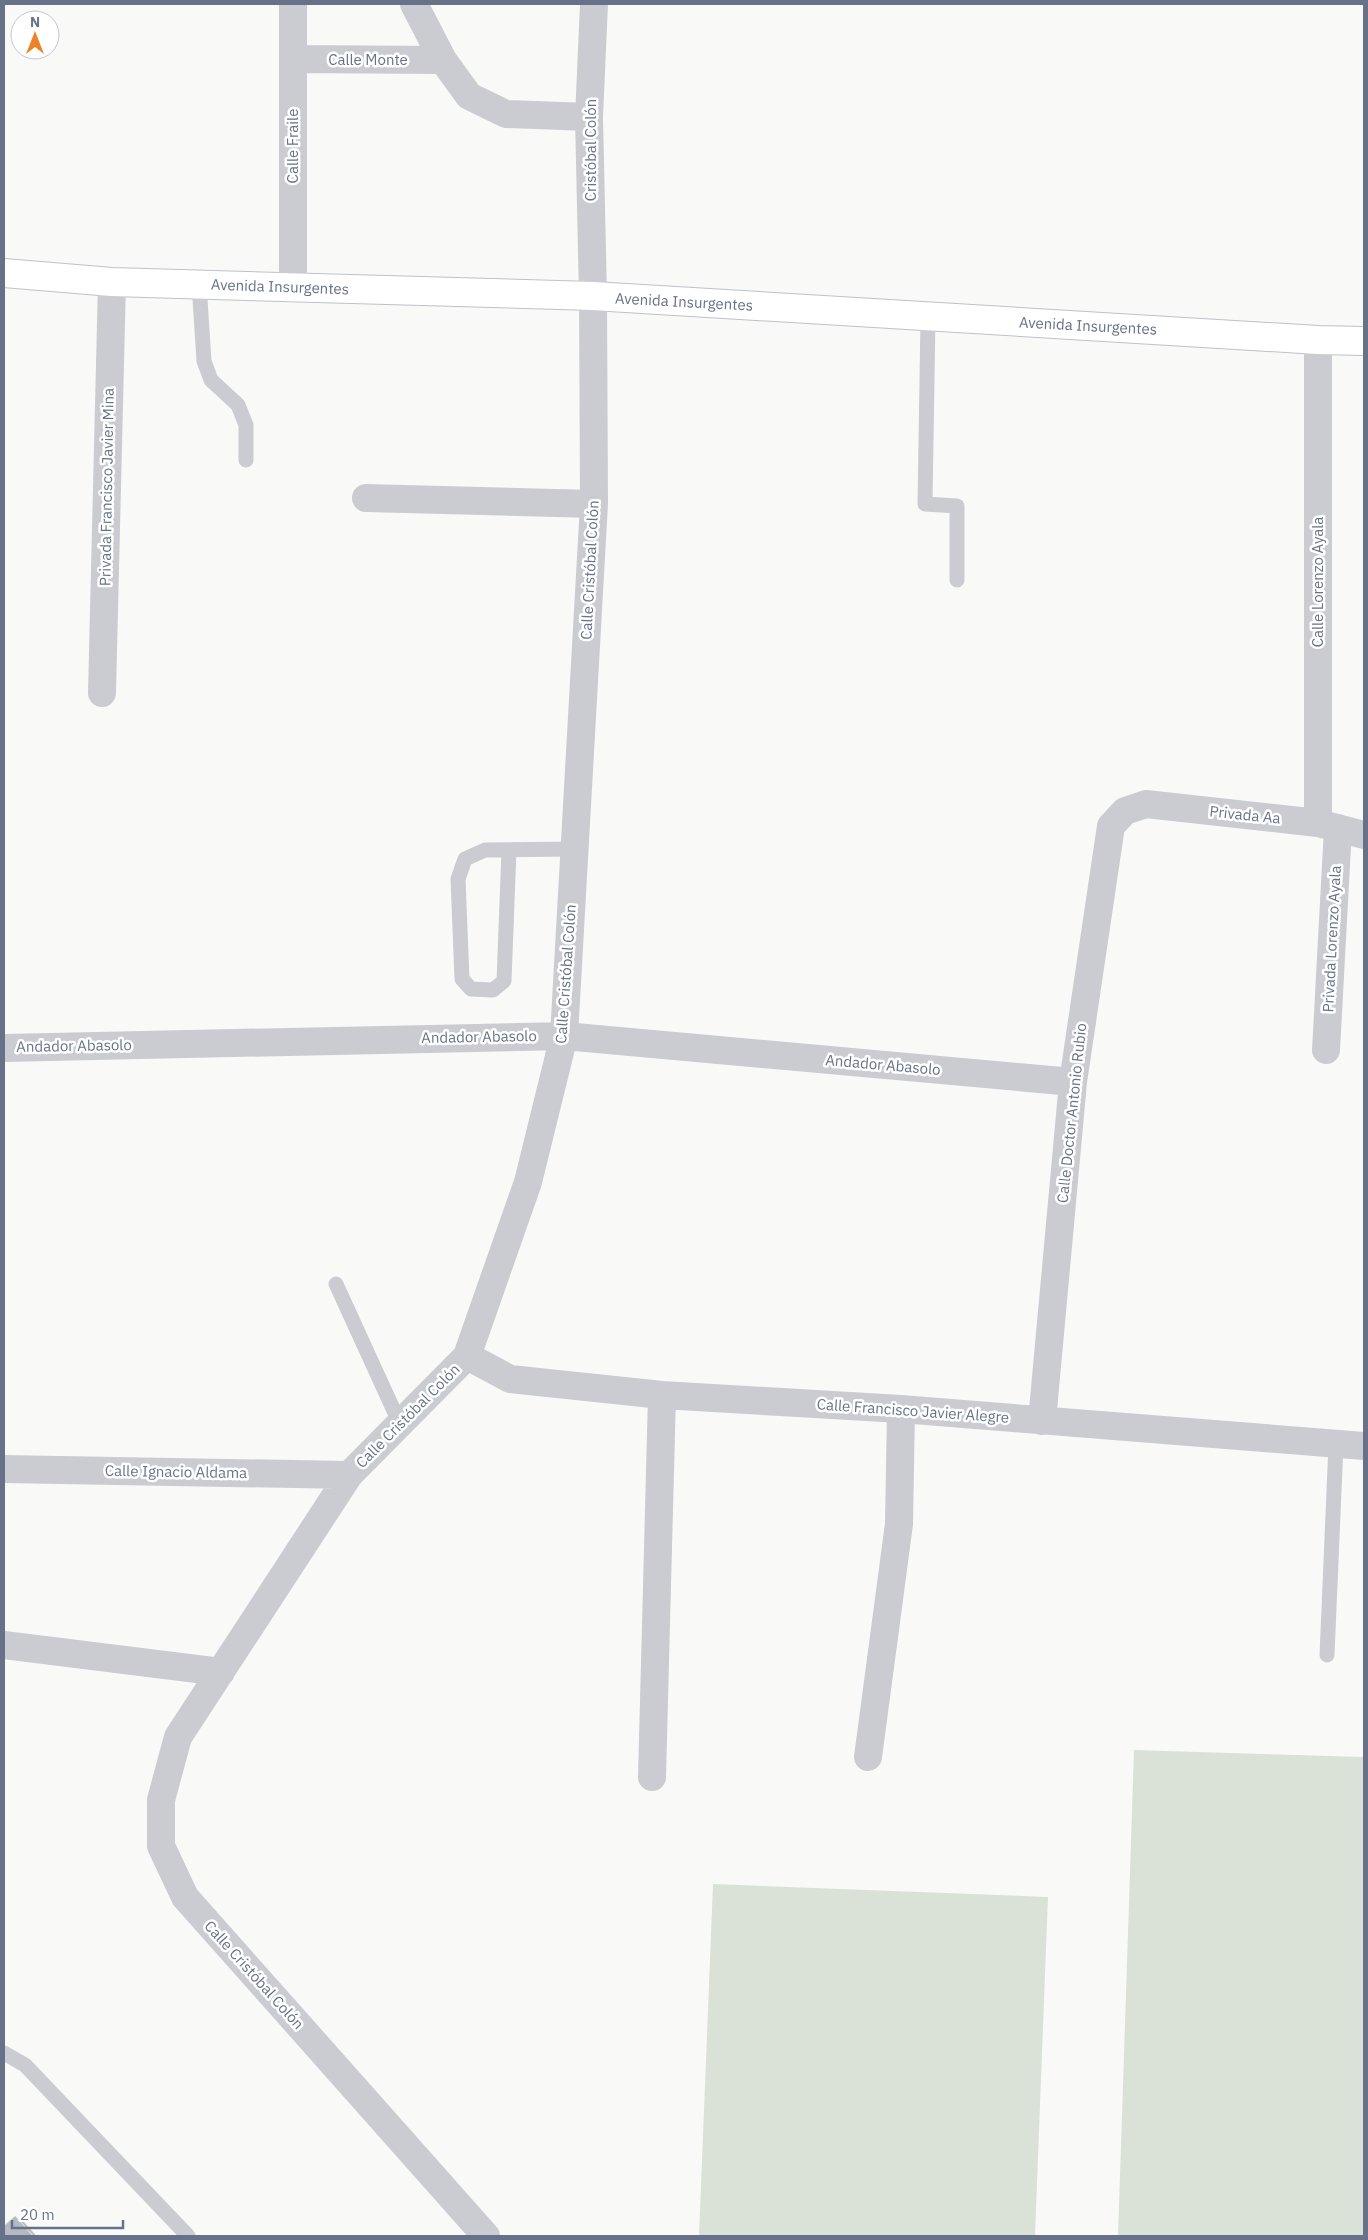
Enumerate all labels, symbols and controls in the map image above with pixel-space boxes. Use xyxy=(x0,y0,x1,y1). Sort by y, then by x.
north arrow xyxy=(10,10,60,60)
text: N xyxy=(30,13,40,31)
street label: Calle Monte xyxy=(328,50,408,69)
street label: Cristóbal Colón xyxy=(581,99,600,201)
street label: Calle Fraile xyxy=(283,109,302,183)
street label: Avenida Insurgentes xyxy=(211,275,349,298)
street label: Avenida Insurgentes xyxy=(615,288,754,315)
street label: Avenida Insurgentes xyxy=(1019,312,1158,339)
street label: Privada Francisco Javier Mina xyxy=(95,388,118,586)
street label: Calle Cristóbal Colón xyxy=(576,500,603,640)
street label: Calle Lorenzo Ayala xyxy=(1308,517,1327,647)
street label: Privada Aa xyxy=(1209,801,1282,828)
street label: Privada Lorenzo Ayala xyxy=(1318,865,1345,1013)
street label: Calle Cristóbal Colón xyxy=(551,904,580,1044)
street label: Calle Doctor Antonio Rubio xyxy=(1053,1022,1090,1204)
street label: Andador Abasolo xyxy=(421,1026,537,1047)
street label: Andador Abasolo xyxy=(16,1035,132,1056)
street label: Andador Abasolo xyxy=(825,1050,941,1079)
street label: Calle Cristóbal Colón xyxy=(352,1360,464,1472)
street label: Calle Francisco Javier Alegre xyxy=(816,1394,1010,1427)
street label: Calle Ignacio Aldama xyxy=(105,1461,247,1482)
street label: Calle Cristóbal Colón xyxy=(201,1916,308,2033)
scale bar xyxy=(12,2198,124,2230)
text: 20 m xyxy=(20,2205,55,2224)

